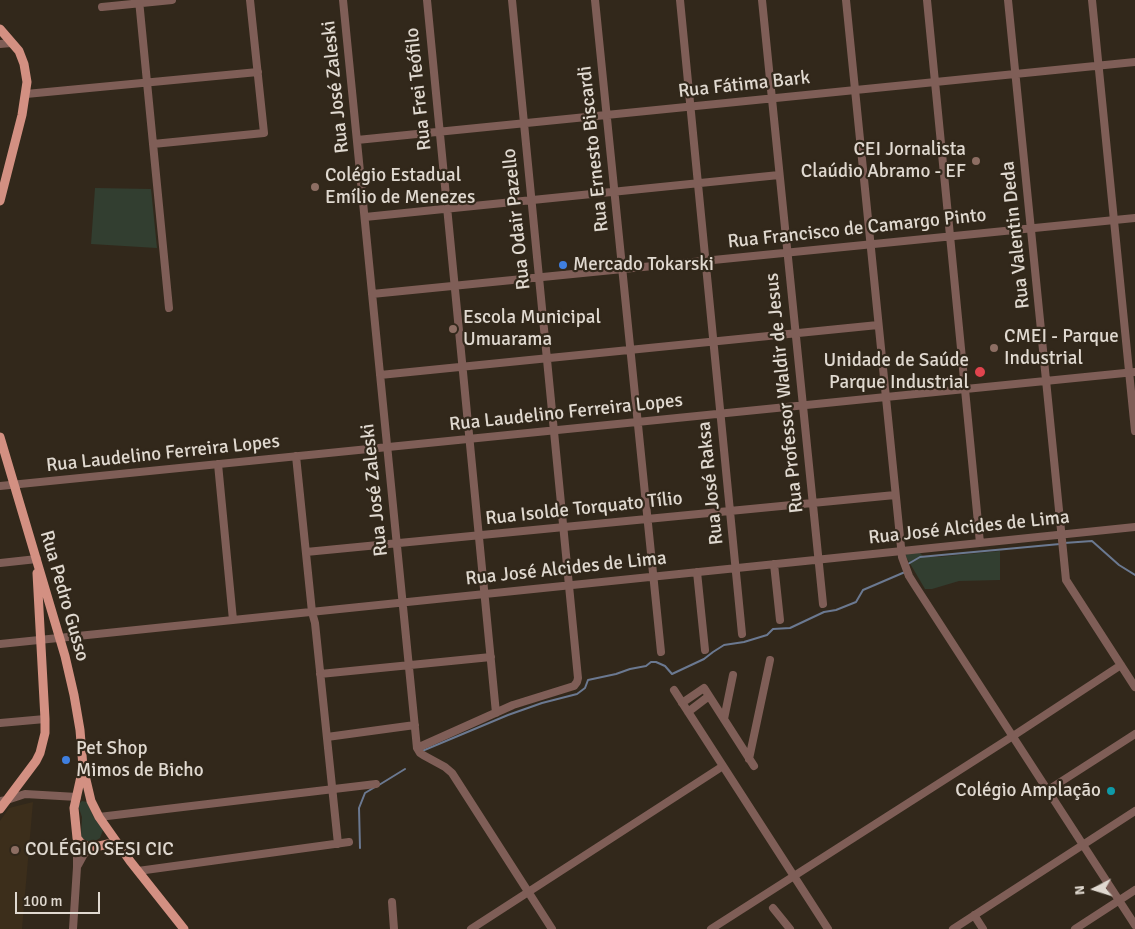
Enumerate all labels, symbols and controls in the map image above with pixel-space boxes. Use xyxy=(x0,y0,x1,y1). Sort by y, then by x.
street label: Rua José Zaleski xyxy=(318,19,354,155)
street label: Rua Frei Teófilo xyxy=(401,26,437,152)
street label: Rua Ernesto Biscardi xyxy=(574,65,614,233)
street label: Rua Fátima Bark xyxy=(677,67,811,103)
place label: CEI Jornalista Claúdio Abramo - EF xyxy=(801,139,966,183)
street label: Rua Odair Pazello xyxy=(498,147,536,291)
marker: CEI Jornalista Claúdio Abramo - EF xyxy=(970,155,982,167)
street label: Rua Valentin Deda xyxy=(997,160,1035,310)
place label: Colégio Estadual Emílio de Menezes xyxy=(325,165,475,209)
marker: Colégio Estadual Emílio de Menezes xyxy=(309,181,321,193)
street label: Rua Francisco de Camargo Pinto xyxy=(726,204,988,254)
place label: Mercado Tokarski xyxy=(573,254,714,276)
marker: Mercado Tokarski xyxy=(557,259,569,271)
street label: Rua Professor Waldir de Jesus xyxy=(761,272,809,514)
place label: Escola Municipal Umuarama xyxy=(463,307,601,351)
marker: Escola Municipal Umuarama xyxy=(447,323,459,335)
place label: CMEI - Parque Industrial xyxy=(1004,326,1119,370)
marker: CMEI - Parque Industrial xyxy=(988,342,1000,354)
place label: Unidade de Saúde Parque Industrial xyxy=(823,350,969,394)
marker: Unidade de Saúde Parque Industrial xyxy=(973,365,987,379)
street label: Rua Laudelino Ferreira Lopes xyxy=(448,389,684,437)
street label: Rua José Raksa xyxy=(693,420,729,546)
street label: Rua José Zaleski xyxy=(357,422,393,558)
street label: Rua Laudelino Ferreira Lopes xyxy=(45,430,281,478)
street label: Rua Isolde Torquato Tílio xyxy=(484,487,684,531)
street label: Rua José Alcides de Lima xyxy=(867,506,1071,550)
street label: Rua Pedro Gusso xyxy=(34,528,94,664)
street label: Rua José Alcides de Lima xyxy=(464,547,668,591)
place label: Pet Shop Mimos de Bicho xyxy=(76,738,204,782)
marker: Pet Shop Mimos de Bicho xyxy=(60,754,72,766)
place label: Colégio Amplação xyxy=(955,780,1101,802)
marker: Colégio Amplação xyxy=(1105,785,1117,797)
place label: COLÉGIO SESI CIC xyxy=(25,839,174,861)
marker: COLÉGIO SESI CIC xyxy=(9,844,21,856)
north arrow xyxy=(1070,864,1120,914)
scale bar xyxy=(18,882,102,914)
text: N xyxy=(1071,885,1088,896)
text: 100 m xyxy=(23,892,63,910)

